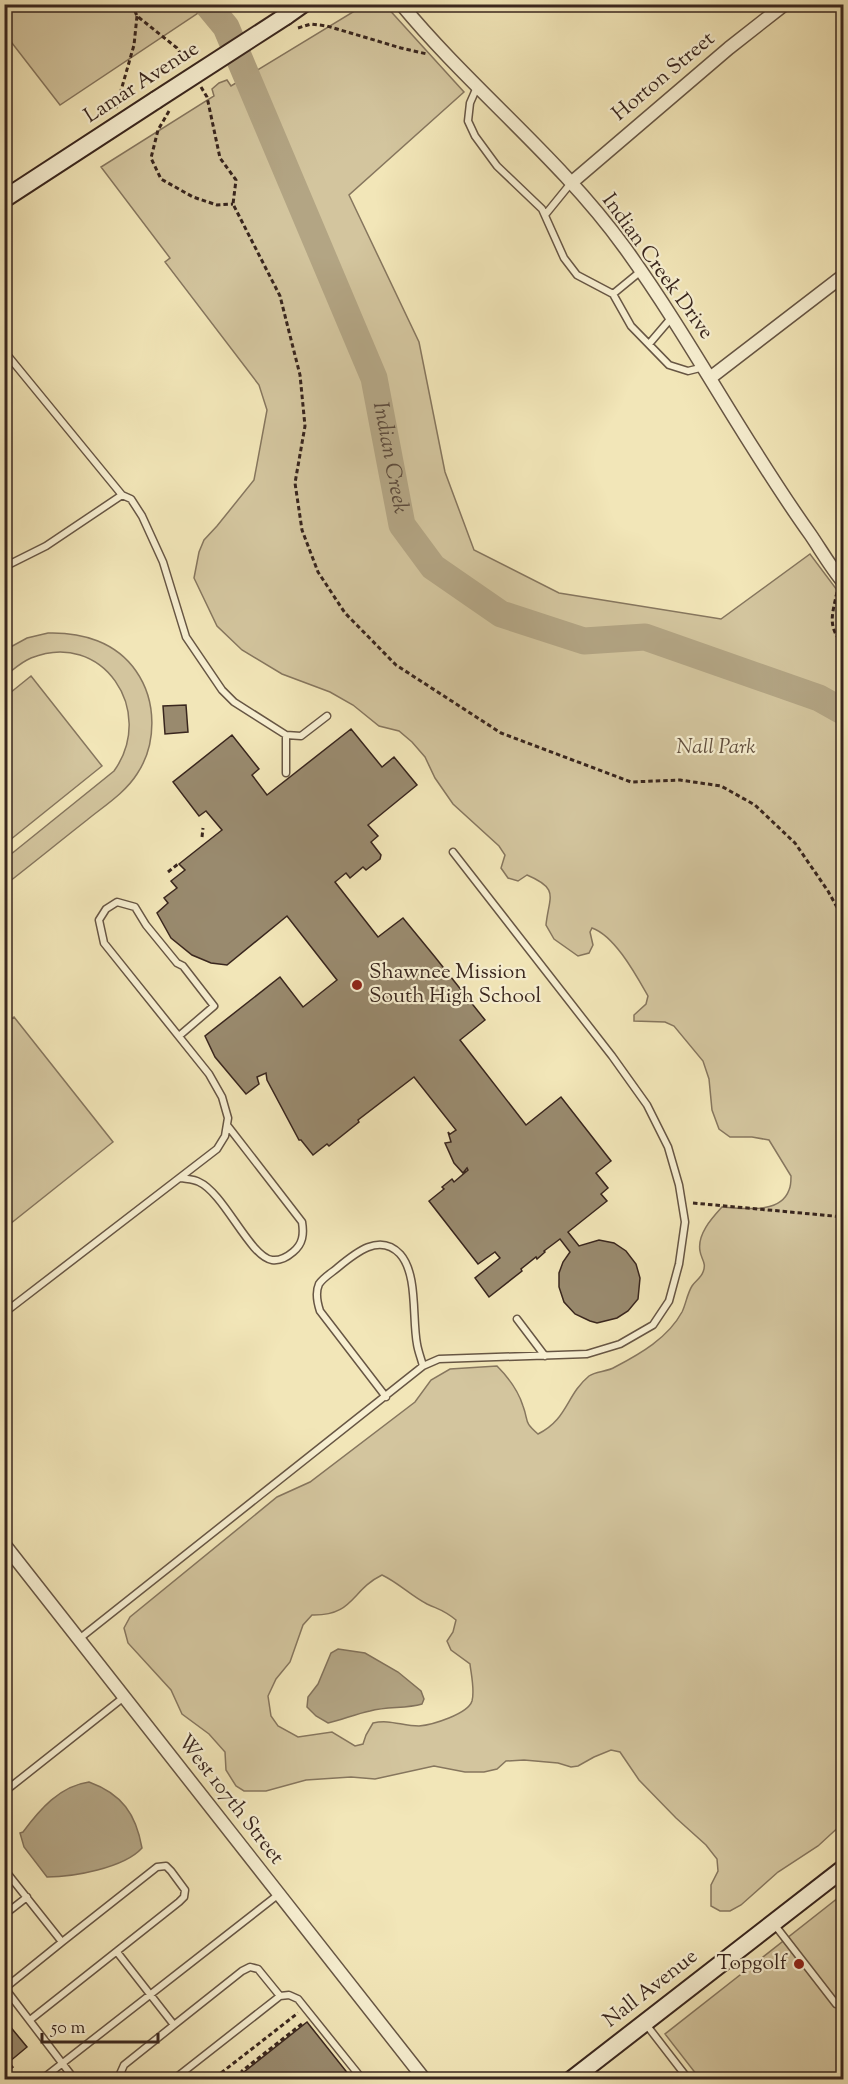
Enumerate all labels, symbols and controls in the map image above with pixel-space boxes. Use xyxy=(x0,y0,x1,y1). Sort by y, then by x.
street label: Horton Street xyxy=(606,25,722,129)
street label: Lamar Avenue xyxy=(79,35,205,131)
street label: Indian Creek Drive xyxy=(594,188,720,346)
water label: Indian Creek xyxy=(363,399,415,516)
park label: Nall Park xyxy=(676,733,756,763)
place label: Shawnee Mission South High School xyxy=(369,958,541,1012)
marker: Shawnee Mission South High School xyxy=(350,978,364,992)
street label: West 107th Street xyxy=(170,1729,290,1871)
street label: Nall Avenue xyxy=(597,1942,705,2036)
place label: Topgolf xyxy=(717,1949,789,1979)
marker: Topgolf xyxy=(792,1957,806,1971)
scale bar xyxy=(42,2006,158,2044)
text: 50 m xyxy=(50,2016,86,2042)

